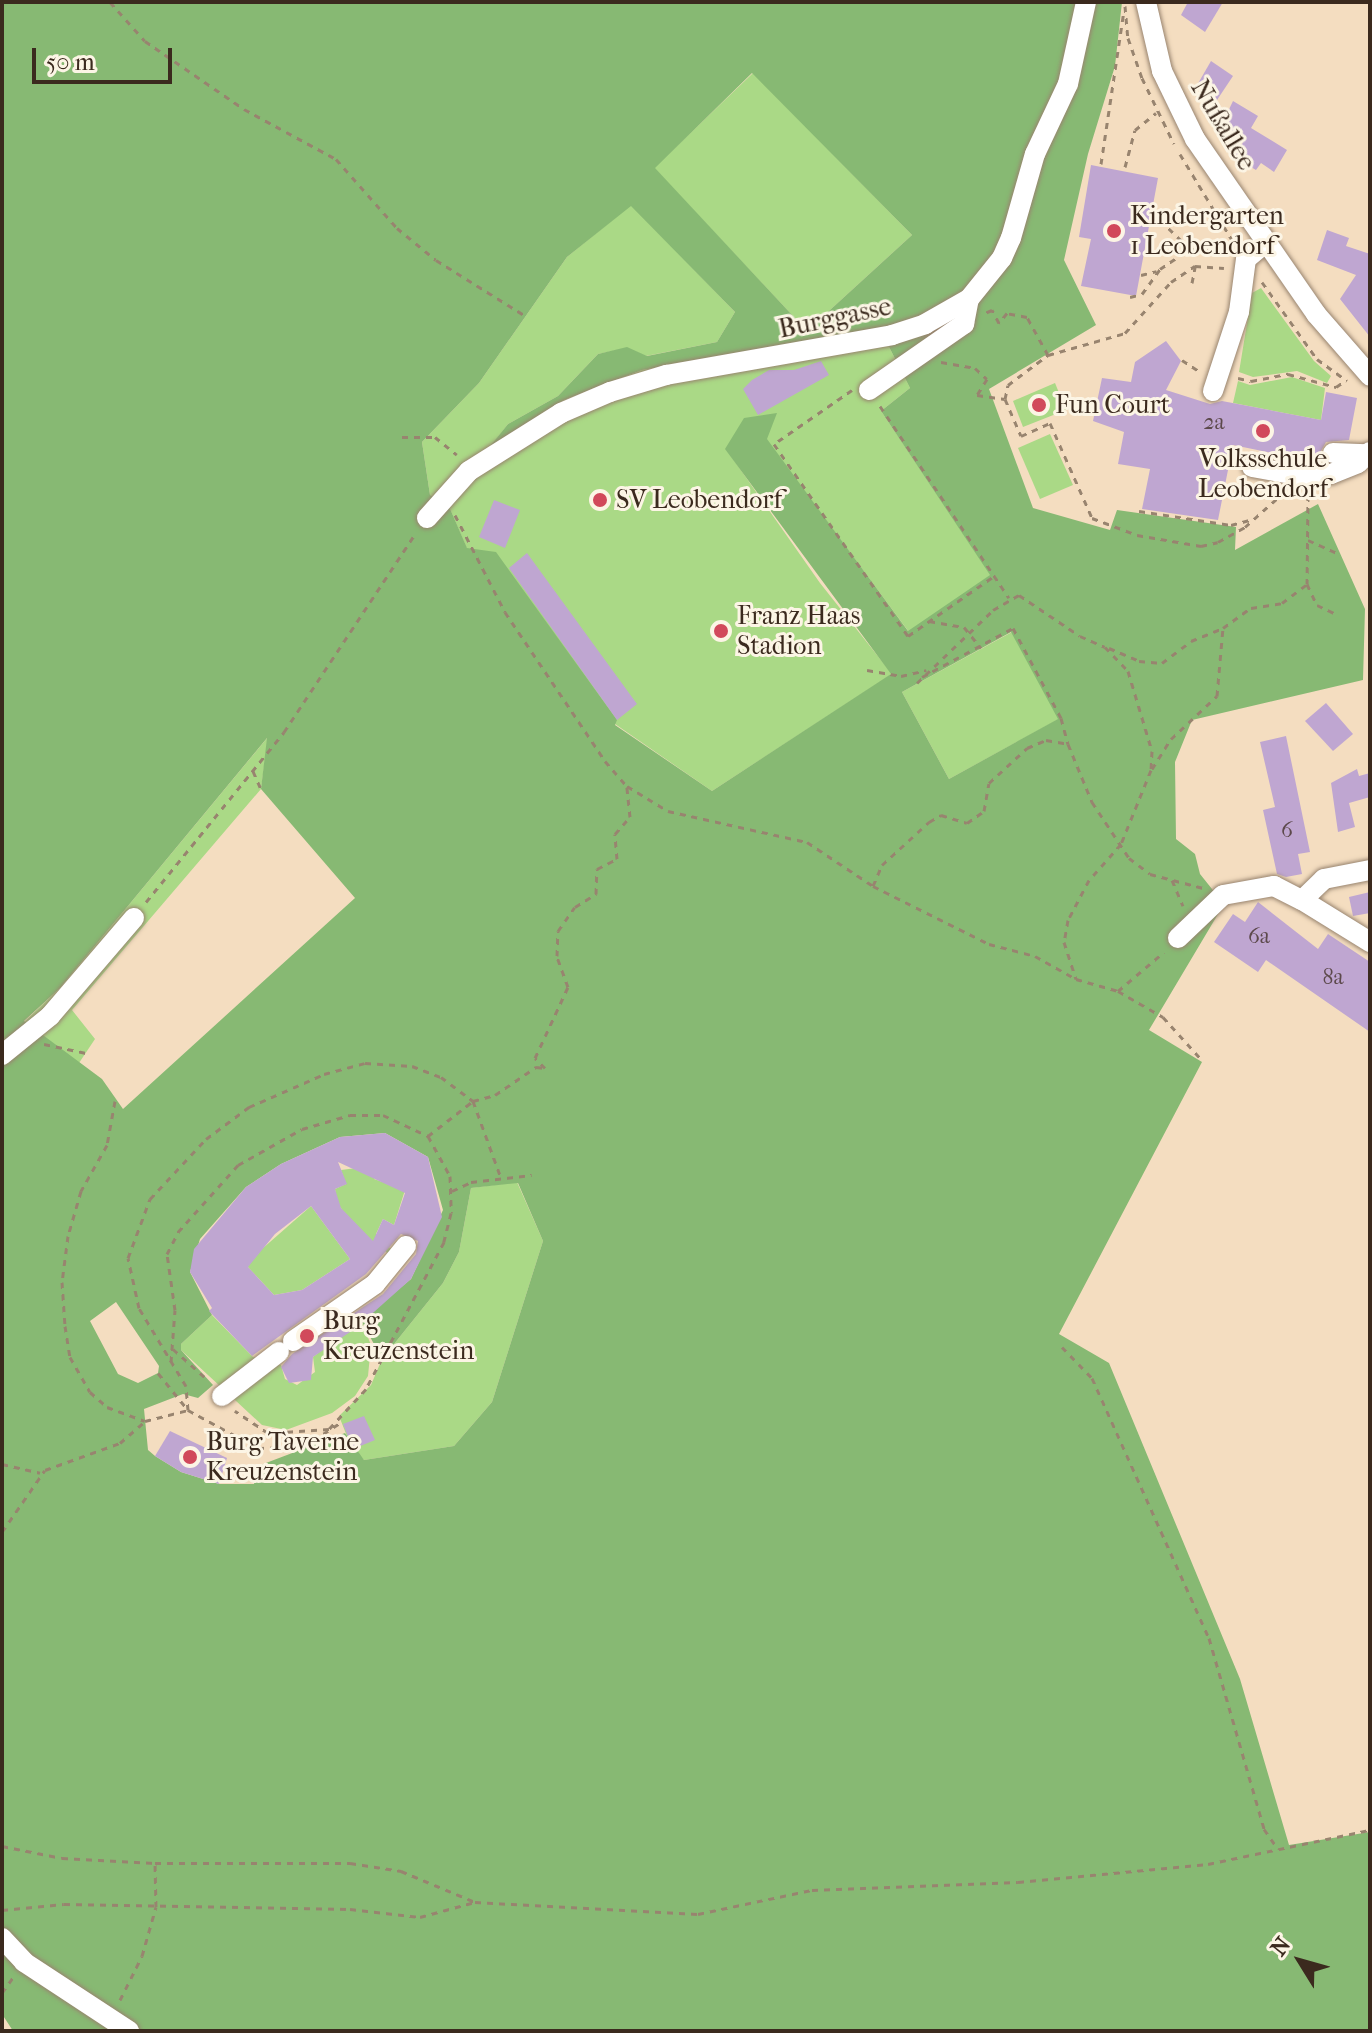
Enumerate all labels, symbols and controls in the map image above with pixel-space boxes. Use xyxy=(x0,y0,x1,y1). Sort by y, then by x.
scale bar xyxy=(36,32,176,82)
text: 50 m xyxy=(46,48,95,76)
street label: Nußallee xyxy=(1184,74,1262,176)
place label: Kindergarten 1 Leobendorf xyxy=(1130,200,1284,262)
marker: Kindergarten 1 Leobendorf xyxy=(1105,222,1123,240)
street label: Burggasse xyxy=(776,291,894,345)
place label: Fun Court xyxy=(1055,389,1170,421)
marker: Fun Court xyxy=(1030,396,1048,414)
house number: 2a xyxy=(1203,410,1225,436)
marker: Volksschule Leobendorf xyxy=(1254,422,1272,440)
place label: Volksschule Leobendorf xyxy=(1198,443,1328,504)
place label: SV Leobendorf xyxy=(616,484,782,516)
marker: SV Leobendorf xyxy=(591,491,609,509)
place label: Franz Haas Stadion xyxy=(737,600,860,662)
marker: Franz Haas Stadion xyxy=(712,622,730,640)
house number: 6 xyxy=(1281,818,1293,844)
house number: 6a xyxy=(1248,924,1270,950)
house number: 8a xyxy=(1322,965,1344,991)
place label: Burg Kreuzenstein xyxy=(323,1305,474,1366)
marker: Burg Kreuzenstein xyxy=(298,1327,316,1345)
place label: Burg Taverne Kreuzenstein xyxy=(206,1426,359,1488)
marker: Burg Taverne Kreuzenstein xyxy=(181,1448,199,1466)
north arrow xyxy=(1260,1921,1340,2001)
text: N xyxy=(1265,1932,1296,1961)

